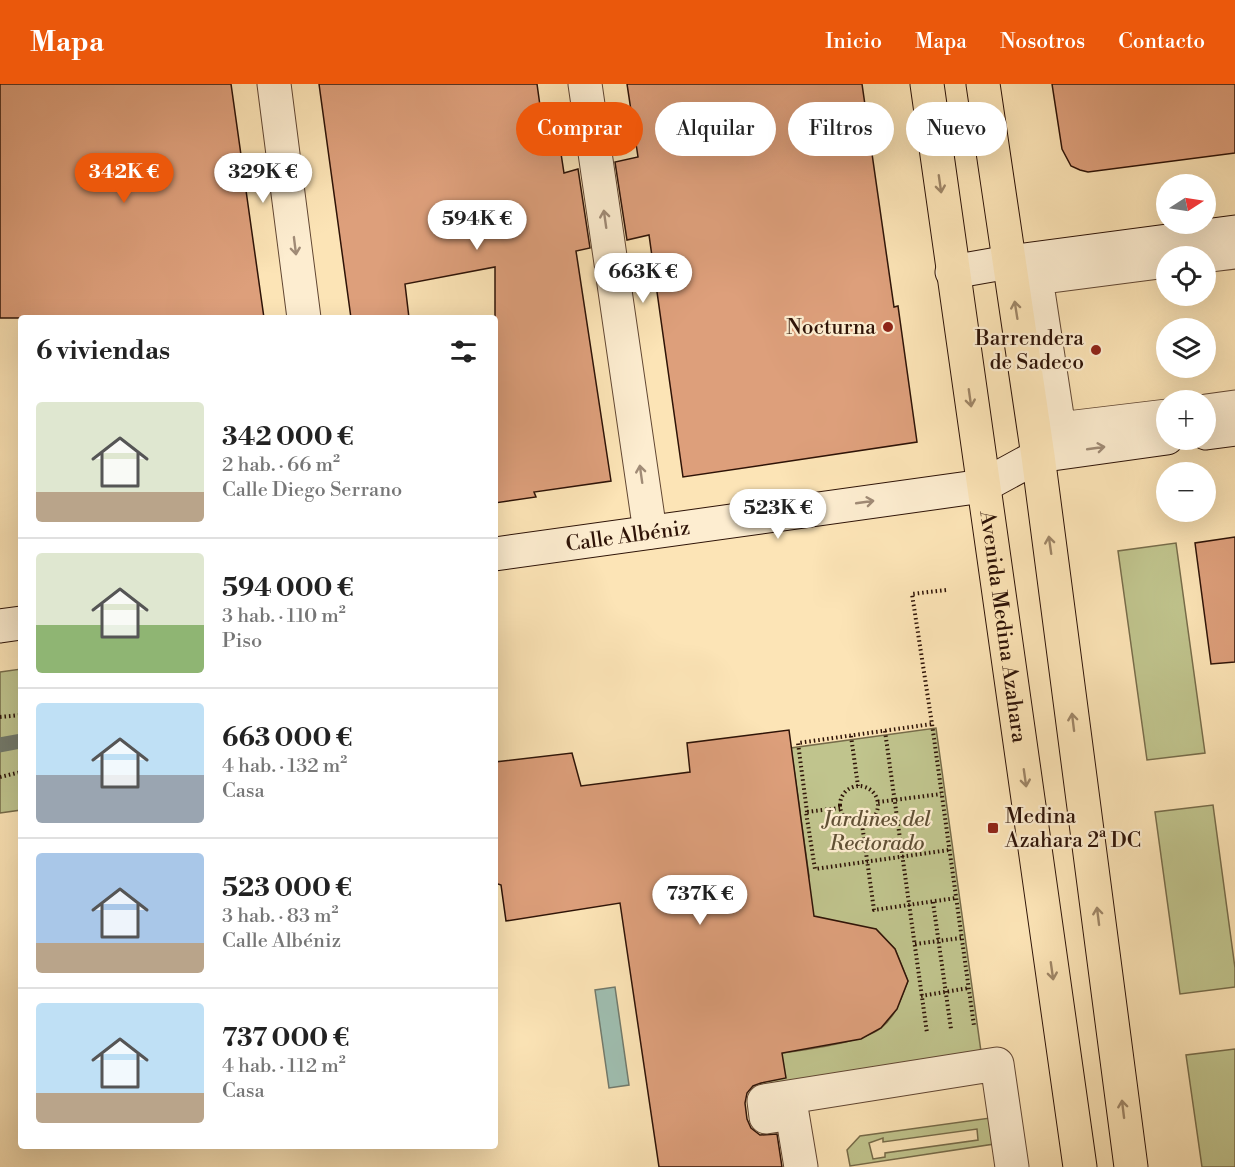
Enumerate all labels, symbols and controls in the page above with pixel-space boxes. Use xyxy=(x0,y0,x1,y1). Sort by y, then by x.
text: Mapa xyxy=(30,25,104,60)
text: Inicio xyxy=(825,29,882,55)
text: Mapa xyxy=(915,29,967,55)
text: Nosotros xyxy=(1000,29,1085,55)
text: Contacto xyxy=(1118,29,1205,55)
chip: Comprar xyxy=(516,102,643,156)
chip: Alquilar xyxy=(655,102,776,156)
chip: Filtros xyxy=(788,102,894,156)
chip: Nuevo xyxy=(906,102,1007,156)
pin: 342K € xyxy=(75,153,173,204)
pin: 329K € xyxy=(214,153,312,204)
text: 342K € xyxy=(89,160,159,185)
text: 329K € xyxy=(228,160,298,185)
one-way arrow xyxy=(935,173,946,193)
north arrow xyxy=(1156,174,1216,234)
map controls xyxy=(1156,174,1216,522)
pin: 594K € xyxy=(428,200,526,251)
text: 594K € xyxy=(442,207,512,232)
one-way arrow xyxy=(599,209,610,229)
one-way arrow xyxy=(289,236,300,256)
button: locate xyxy=(1156,246,1216,306)
pin: 663K € xyxy=(594,253,692,304)
text: 663K € xyxy=(608,260,678,285)
one-way arrow xyxy=(1010,301,1021,321)
place label: Nocturna xyxy=(786,315,876,341)
button: layers xyxy=(1156,318,1216,378)
marker: Nocturna xyxy=(881,320,895,334)
place label: Barrendera de Sadeco xyxy=(974,326,1084,376)
text: 6 viviendas xyxy=(36,335,170,367)
icon: filters xyxy=(447,335,480,368)
marker: Barrendera de Sadeco xyxy=(1089,343,1103,357)
one-way arrow xyxy=(964,387,975,407)
button: + xyxy=(1156,390,1216,450)
text: 342 000 € xyxy=(222,421,354,453)
icon: home xyxy=(84,426,156,498)
one-way arrow xyxy=(1086,442,1106,453)
text: 2 hab. · 66 m² xyxy=(222,453,340,478)
button: − xyxy=(1156,462,1216,522)
one-way arrow xyxy=(636,465,647,484)
text: Calle Diego Serrano xyxy=(222,478,402,503)
pin: 523K € xyxy=(729,489,827,540)
text: 523K € xyxy=(743,496,813,521)
one-way arrow xyxy=(854,496,874,507)
street label: Avenida Medina Azahara xyxy=(973,508,1032,745)
street label: Calle Albéniz xyxy=(564,515,692,558)
one-way arrow xyxy=(1044,536,1055,555)
text: 594 000 € xyxy=(222,572,354,604)
icon: home xyxy=(84,577,156,649)
text: 3 hab. · 110 m² xyxy=(222,604,346,629)
text: Piso xyxy=(222,629,262,654)
one-way arrow xyxy=(1067,713,1078,733)
text: 663 000 € xyxy=(222,722,352,754)
icon: home xyxy=(84,727,156,799)
text: 4 hab. · 132 m² xyxy=(222,754,347,779)
one-way arrow xyxy=(1019,767,1030,787)
text: Casa xyxy=(222,779,265,804)
place label: Medina Azahara 2ª DC xyxy=(1004,804,1141,854)
park label: Jardines del Rectorado xyxy=(821,807,931,857)
marker: Medina Azahara 2ª DC xyxy=(986,821,1000,835)
text: 523 000 € xyxy=(222,872,352,904)
pin: 737K € xyxy=(651,875,749,926)
icon: home xyxy=(84,877,156,949)
text: 737K € xyxy=(666,882,734,907)
text: 3 hab. · 83 m² xyxy=(222,904,339,929)
one-way arrow xyxy=(1092,906,1103,926)
text: Calle Albéniz xyxy=(222,929,341,954)
one-way arrow xyxy=(1046,960,1057,980)
text: 737 000 € xyxy=(222,1022,349,1054)
icon: home xyxy=(84,1027,156,1099)
text: 4 hab. · 112 m² xyxy=(222,1054,346,1079)
text: Casa xyxy=(222,1079,265,1104)
one-way arrow xyxy=(1117,1100,1128,1119)

